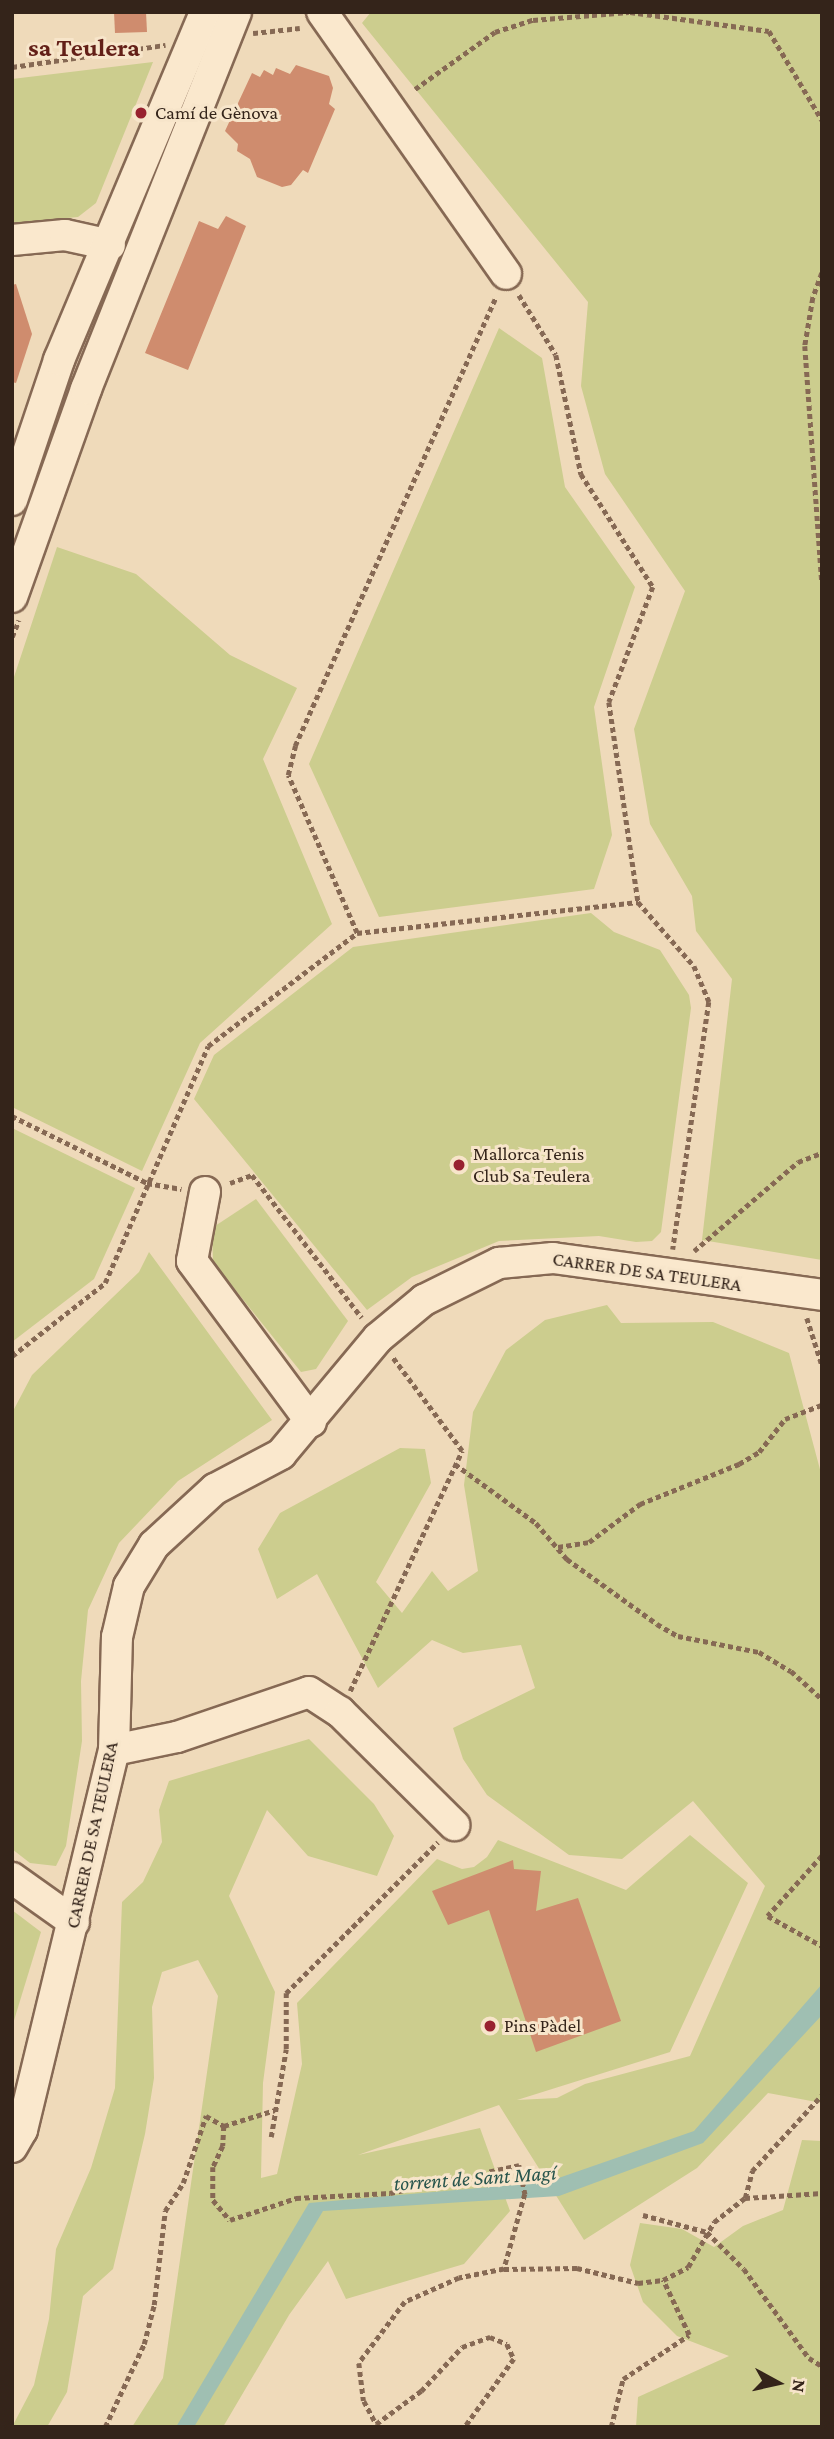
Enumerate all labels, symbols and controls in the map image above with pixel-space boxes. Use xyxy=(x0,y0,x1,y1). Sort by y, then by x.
district label: sa Teulera xyxy=(28,32,140,64)
place label: Camí de Gènova xyxy=(155,102,278,124)
marker: Camí de Gènova xyxy=(133,105,149,121)
place label: Mallorca Tenis Club Sa Teulera xyxy=(473,1143,590,1187)
marker: Mallorca Tenis Club Sa Teulera xyxy=(451,1157,467,1173)
street label: CARRER DE SA TEULERA xyxy=(551,1247,743,1297)
street label: CARRER DE SA TEULERA xyxy=(61,1739,123,1931)
place label: Pins Pàdel xyxy=(504,2015,581,2037)
marker: Pins Pàdel xyxy=(482,2018,498,2034)
water label: torrent de Sant Magí xyxy=(393,2160,557,2196)
north arrow xyxy=(743,2348,813,2418)
text: N xyxy=(788,2378,811,2394)

